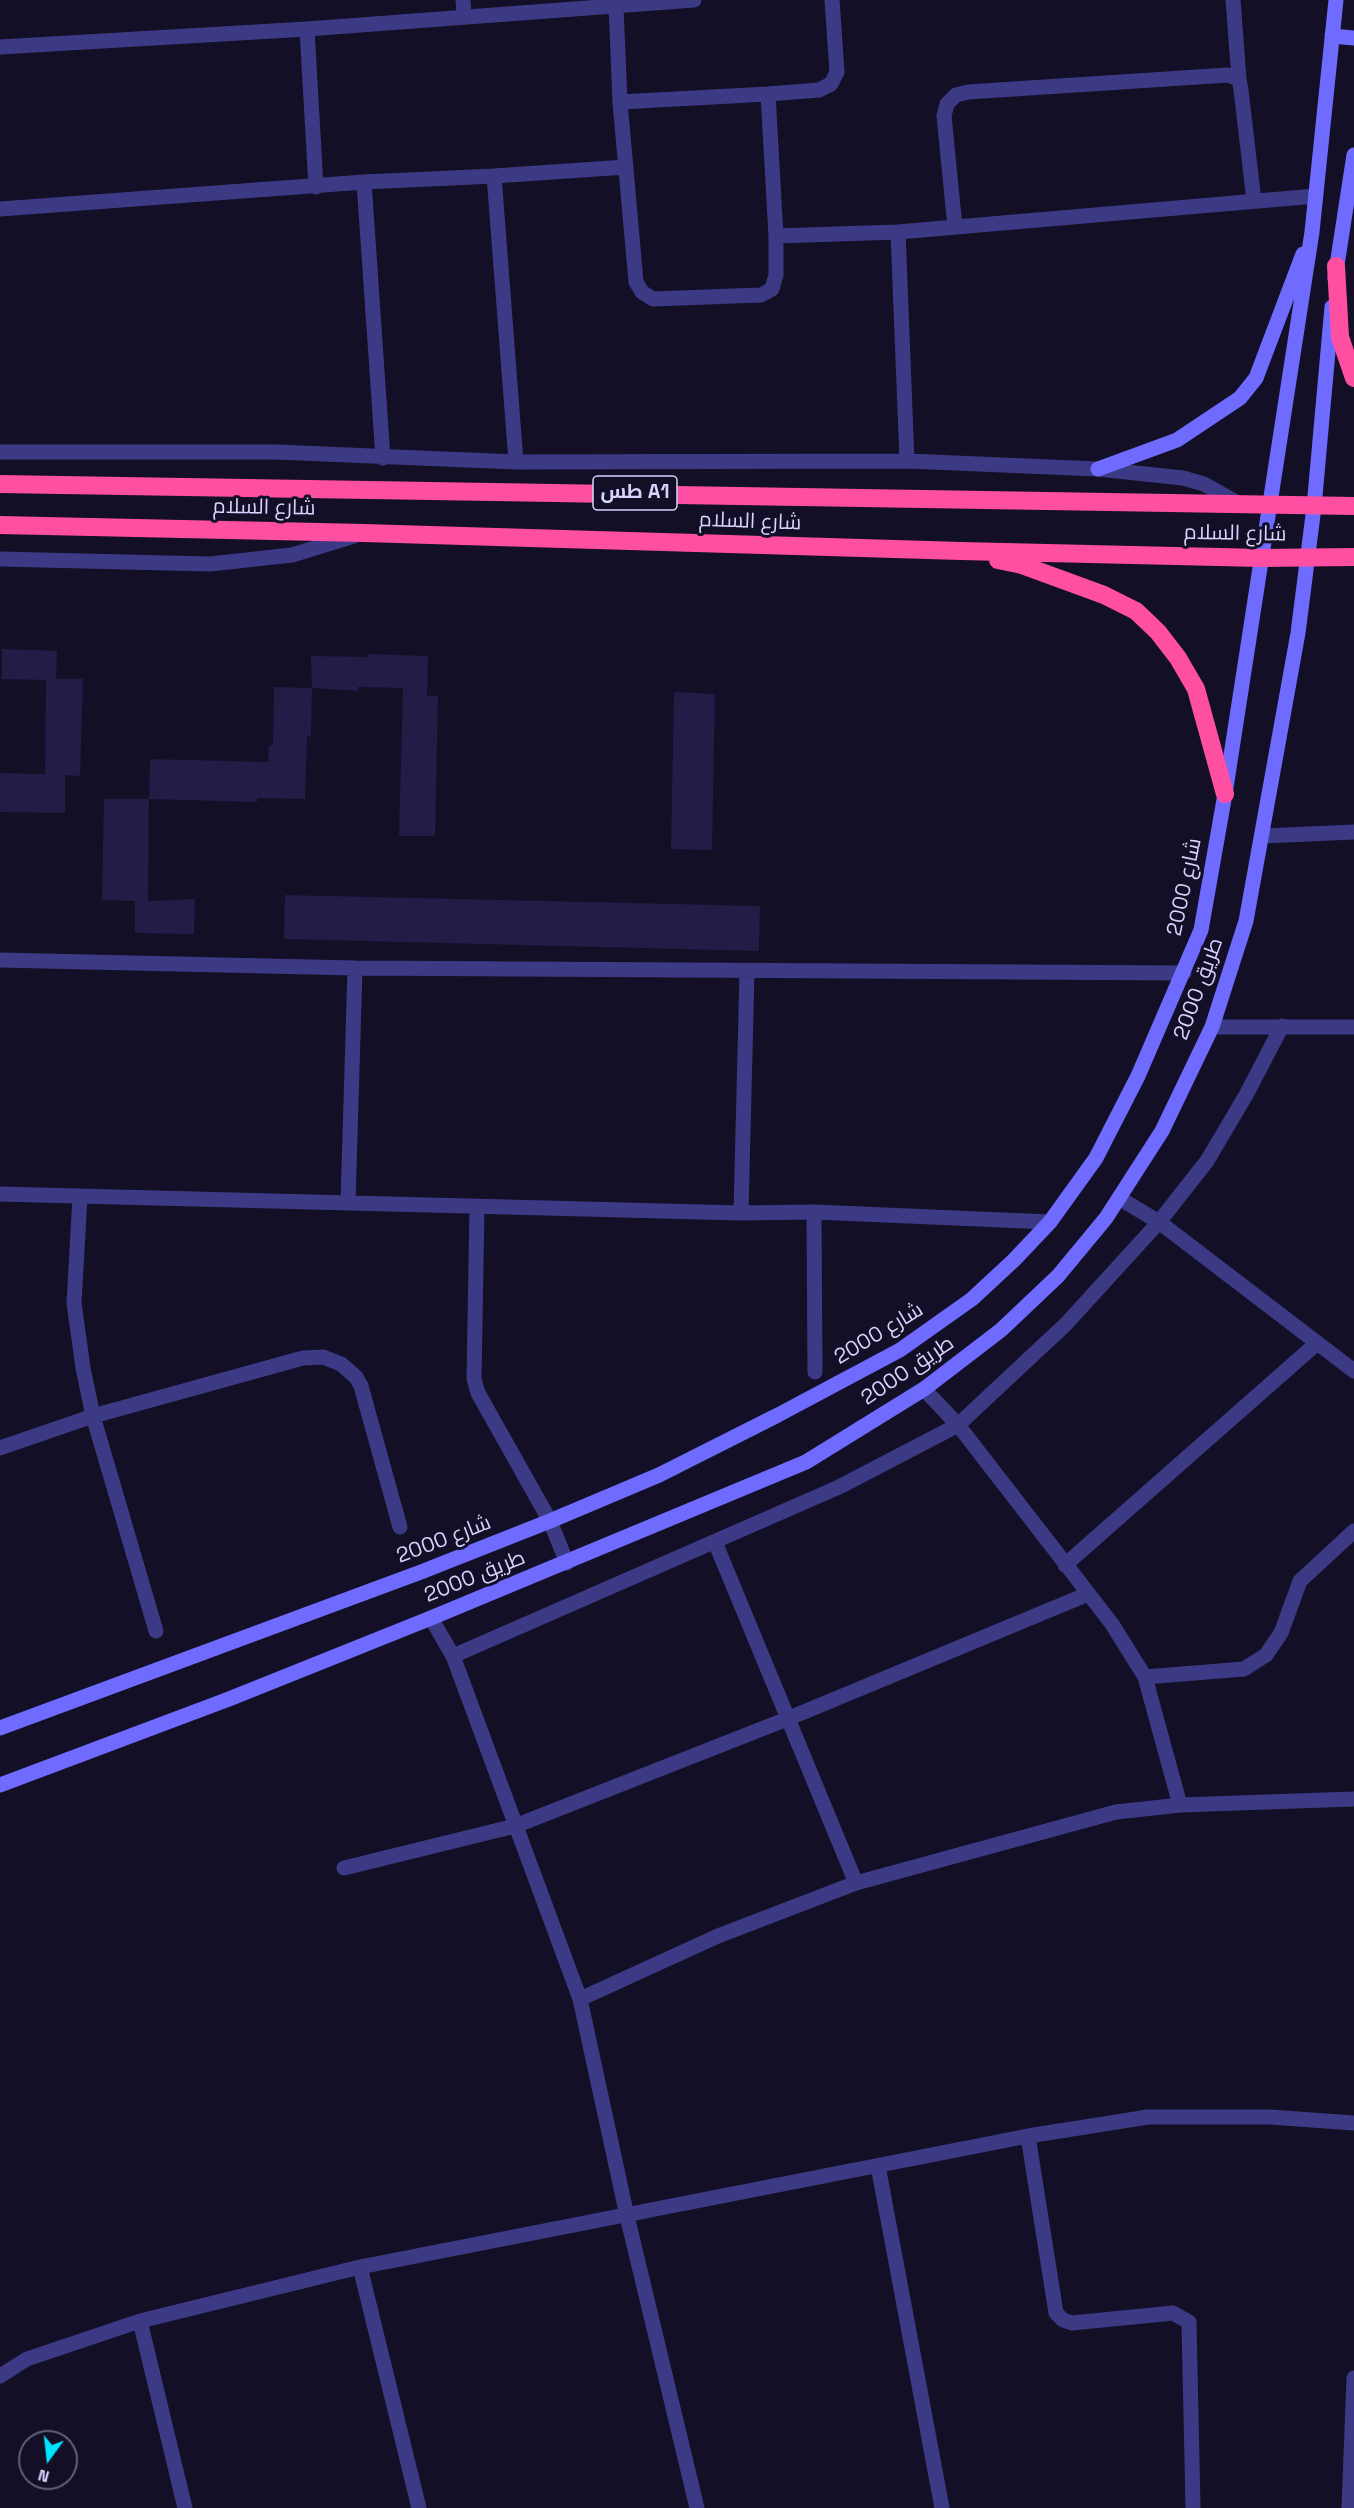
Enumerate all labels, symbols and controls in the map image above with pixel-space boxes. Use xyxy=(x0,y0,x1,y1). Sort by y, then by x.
road number: طس A1 xyxy=(593,476,677,510)
street label: شارع السلام xyxy=(212,495,316,521)
street label: شارع السلام xyxy=(698,508,802,536)
street label: شارع السلام xyxy=(1183,521,1287,547)
street label: شارع 2000 xyxy=(1162,836,1208,938)
street label: طريق 2000 xyxy=(1169,935,1229,1043)
street label: شارع 2000 xyxy=(830,1298,928,1370)
street label: طريق 2000 xyxy=(857,1331,959,1411)
street label: شارع 2000 xyxy=(393,1510,495,1570)
street label: طريق 2000 xyxy=(421,1545,529,1609)
north arrow xyxy=(18,2430,78,2490)
text: N xyxy=(36,2464,52,2487)

